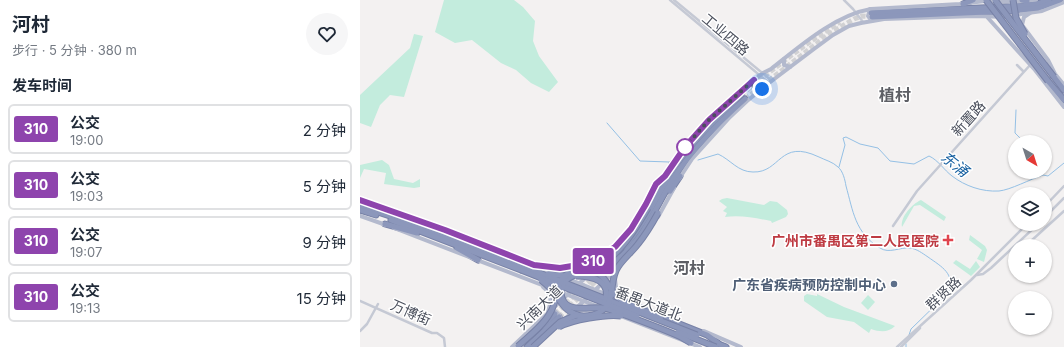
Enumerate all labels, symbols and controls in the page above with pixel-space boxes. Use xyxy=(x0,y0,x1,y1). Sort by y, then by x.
street label: 工业四路 xyxy=(699,9,753,59)
text: 河村 xyxy=(12,13,50,36)
button: heart xyxy=(306,13,348,55)
text: 步行 · 5 分钟 · 380 m xyxy=(12,42,137,58)
text: 发车时间 xyxy=(12,76,72,95)
your location xyxy=(752,79,772,99)
district label: 植村 xyxy=(879,85,911,105)
street label: 新置路 xyxy=(948,97,988,139)
text: 公交 xyxy=(70,113,100,132)
text: 310 xyxy=(24,120,48,137)
text: 2 分钟 xyxy=(303,121,346,140)
text: 19:00 xyxy=(70,132,104,148)
north arrow xyxy=(1008,135,1052,179)
map controls xyxy=(1008,135,1052,335)
unlabelled marker xyxy=(676,138,694,156)
water label: 东涌 xyxy=(937,147,974,182)
text: 公交 xyxy=(70,169,100,188)
text: 310 xyxy=(24,176,48,193)
text: 5 分钟 xyxy=(303,177,346,196)
button: layers xyxy=(1008,187,1052,231)
text: 19:03 xyxy=(70,188,103,204)
text: 公交 xyxy=(70,225,100,244)
text: 310 xyxy=(24,232,48,249)
place label: 广州市番禺区第二人民医院 xyxy=(771,232,939,249)
text: 9 分钟 xyxy=(302,233,346,252)
marker: 广州市番禺区第二人民医院 xyxy=(942,234,954,246)
button: + xyxy=(1008,239,1052,283)
text: 19:07 xyxy=(70,244,102,260)
line badge: 310 xyxy=(570,248,616,274)
text: 310 xyxy=(581,252,605,269)
district label: 河村 xyxy=(673,258,705,278)
street label: 群贤路 xyxy=(922,272,964,314)
place label: 广东省疾病预防控制中心 xyxy=(732,276,886,293)
marker: 广东省疾病预防控制中心 xyxy=(889,279,899,289)
text: 公交 xyxy=(70,281,100,300)
street label: 兴南大道 xyxy=(513,281,565,333)
street label: 番禺大道北 xyxy=(613,283,685,323)
text: 310 xyxy=(24,288,48,305)
text: 15 分钟 xyxy=(297,289,346,308)
button: − xyxy=(1008,291,1052,335)
street label: 万博街 xyxy=(388,296,434,328)
text: 19:13 xyxy=(70,300,100,316)

